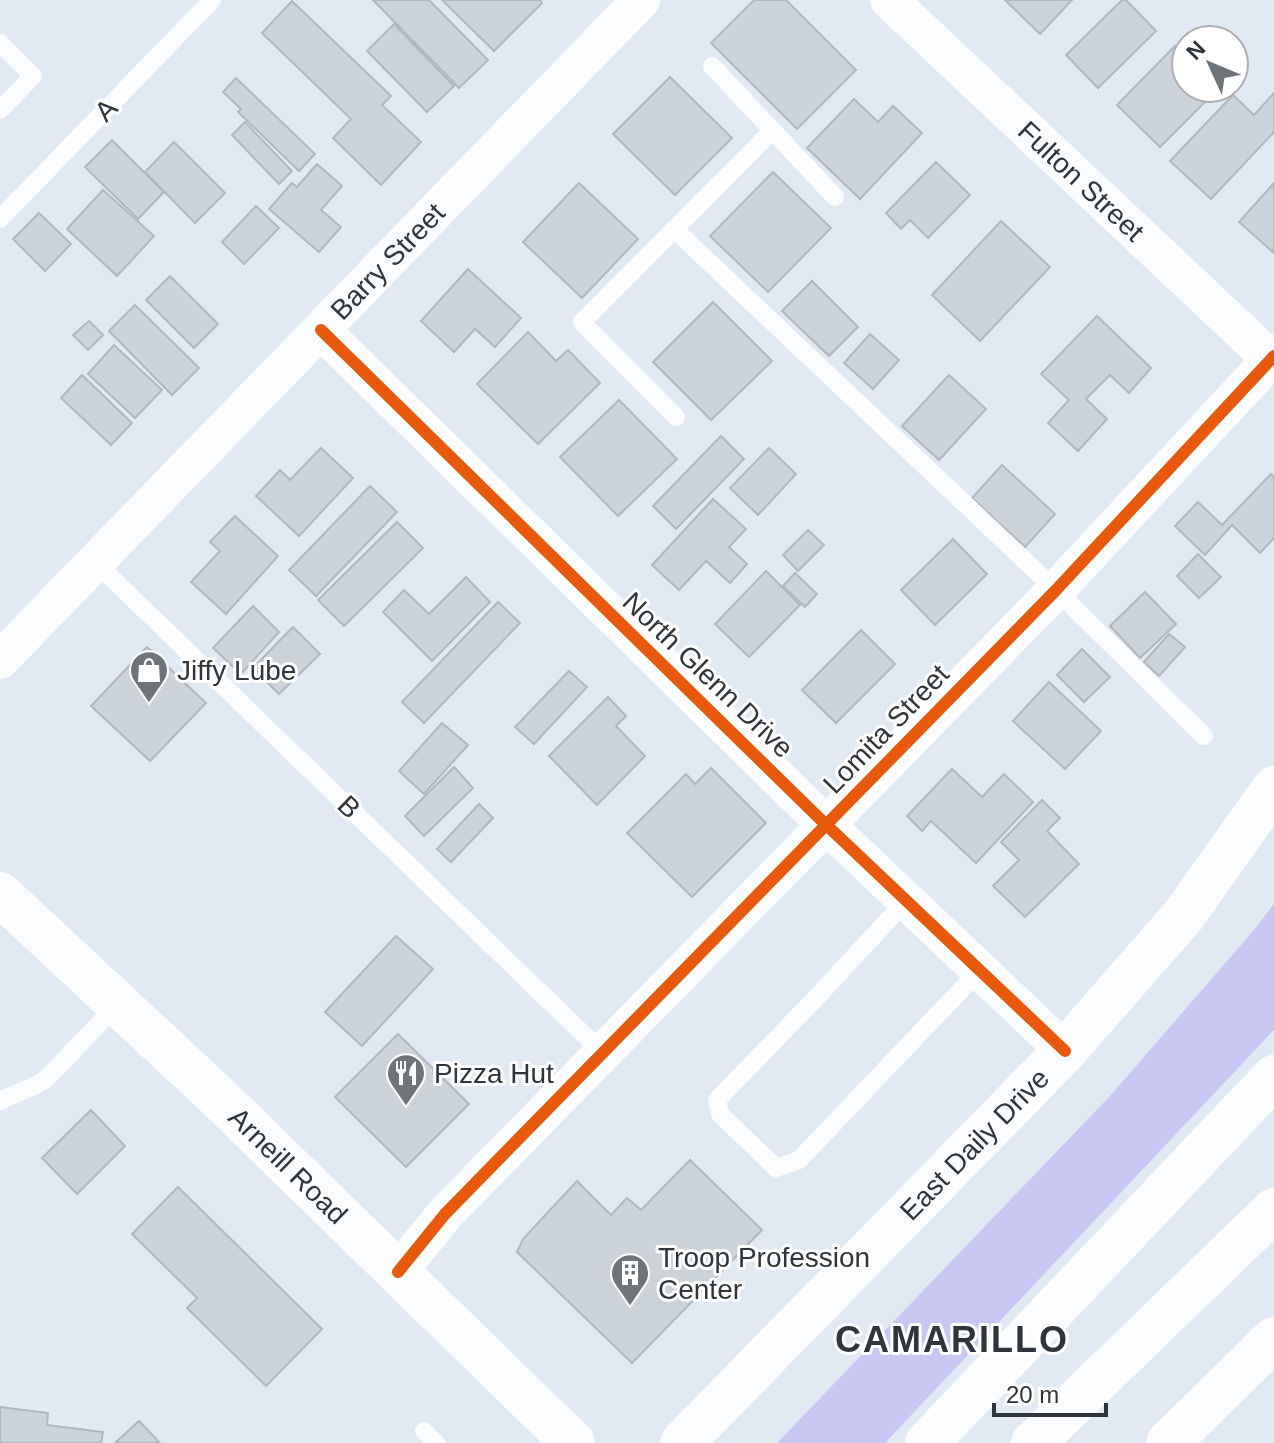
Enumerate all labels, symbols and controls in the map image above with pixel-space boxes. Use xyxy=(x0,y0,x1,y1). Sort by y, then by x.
north arrow xyxy=(1170,24,1250,104)
text: N xyxy=(1181,36,1210,65)
street label: A xyxy=(88,92,124,127)
street label: Fulton Street xyxy=(1012,115,1151,247)
street label: Barry Street xyxy=(324,197,451,326)
street label: North Glenn Drive xyxy=(617,586,799,764)
shop icon: Jiffy Lube xyxy=(128,649,170,704)
place label: Jiffy Lube xyxy=(177,655,296,686)
street label: Lomita Street xyxy=(817,658,955,800)
street label: B xyxy=(332,789,366,825)
restaurant icon: Pizza Hut xyxy=(385,1052,427,1107)
place label: Pizza Hut xyxy=(434,1058,554,1089)
street label: East Daily Drive xyxy=(893,1062,1055,1226)
street label: Arneill Road xyxy=(223,1101,354,1230)
place label: Troop Profession Center xyxy=(658,1242,870,1305)
building icon: Troop Profession Center xyxy=(609,1252,651,1307)
district label: CAMARILLO xyxy=(835,1319,1069,1360)
scale bar xyxy=(994,1367,1106,1417)
text: 20 m xyxy=(1006,1381,1059,1408)

